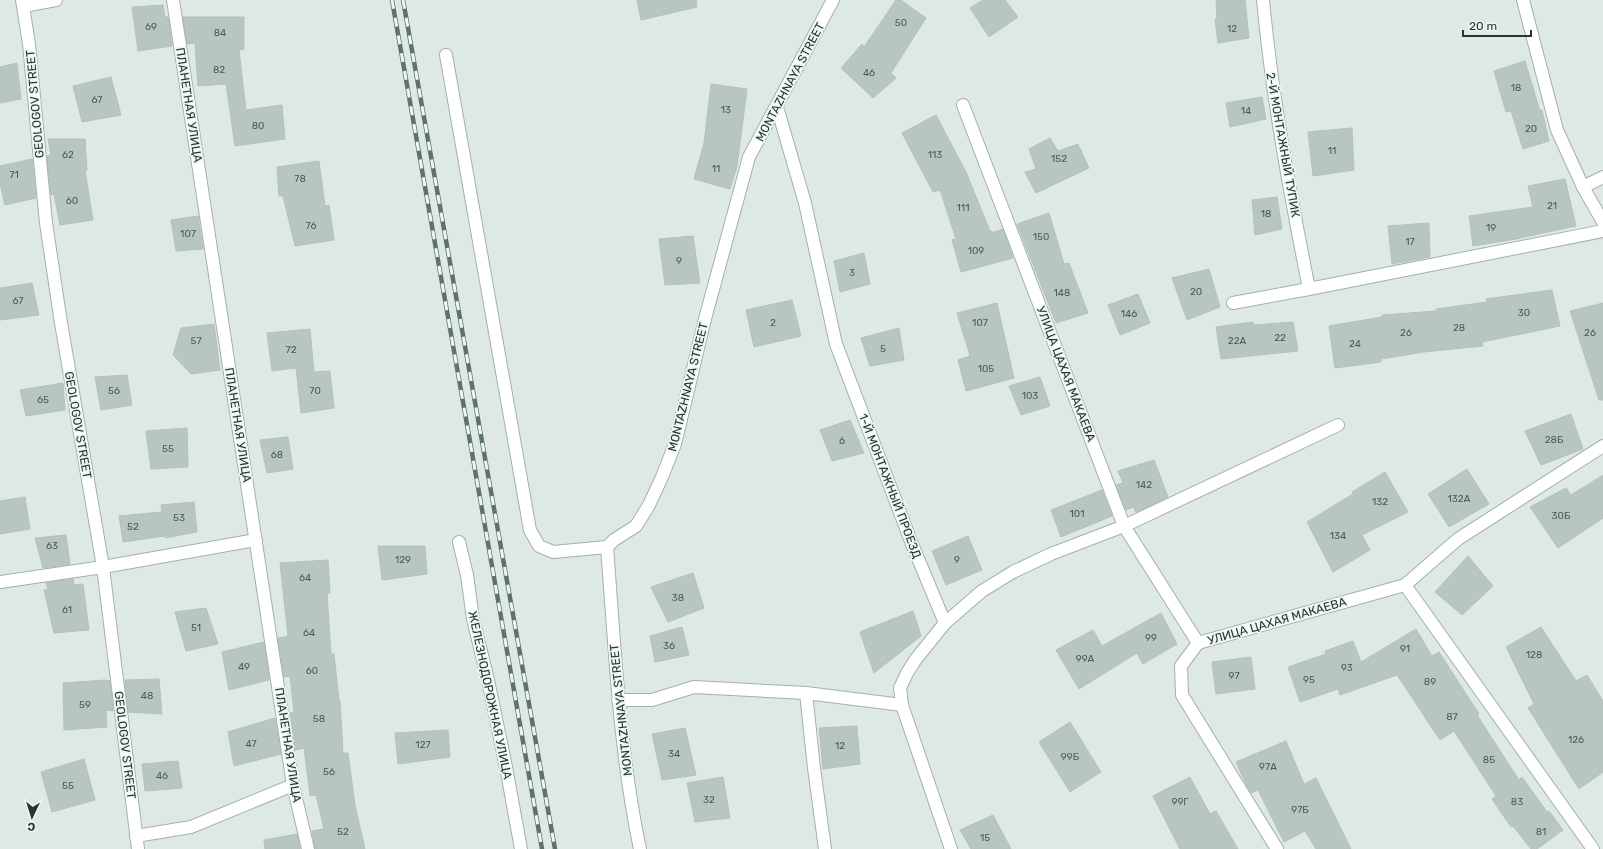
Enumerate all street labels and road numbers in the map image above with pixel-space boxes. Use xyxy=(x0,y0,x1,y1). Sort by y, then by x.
street label: MONTAZHNAYA STREET xyxy=(753,20,827,144)
street label: ПЛАНЕТНАЯ УЛИЦА xyxy=(173,47,205,163)
street label: GEOLOGOV STREET xyxy=(23,49,47,159)
street label: 2-Й МОНТАЖНЫЙ ТУПИК xyxy=(1263,71,1303,219)
street label: УЛИЦА ЦАХАЯ МАКАЕВА xyxy=(1034,304,1098,444)
street label: MONTAZHNAYA STREET xyxy=(665,321,711,453)
street label: ПЛАНЕТНАЯ УЛИЦА xyxy=(222,367,254,483)
street label: GEOLOGOV STREET xyxy=(62,370,94,480)
street label: 1-Й МОНТАЖНЫЙ ПРОЕЗД xyxy=(856,412,924,561)
street label: УЛИЦА ЦАХАЯ МАКАЕВА xyxy=(1206,594,1348,648)
street label: ЖЕЛЕЗНОДОРОЖНАЯ УЛИЦА xyxy=(465,610,515,780)
street label: MONTAZHNAYA STREET xyxy=(607,643,635,777)
street label: ПЛАНЕТНАЯ УЛИЦА xyxy=(272,687,304,803)
street label: GEOLOGOV STREET xyxy=(111,690,139,800)

